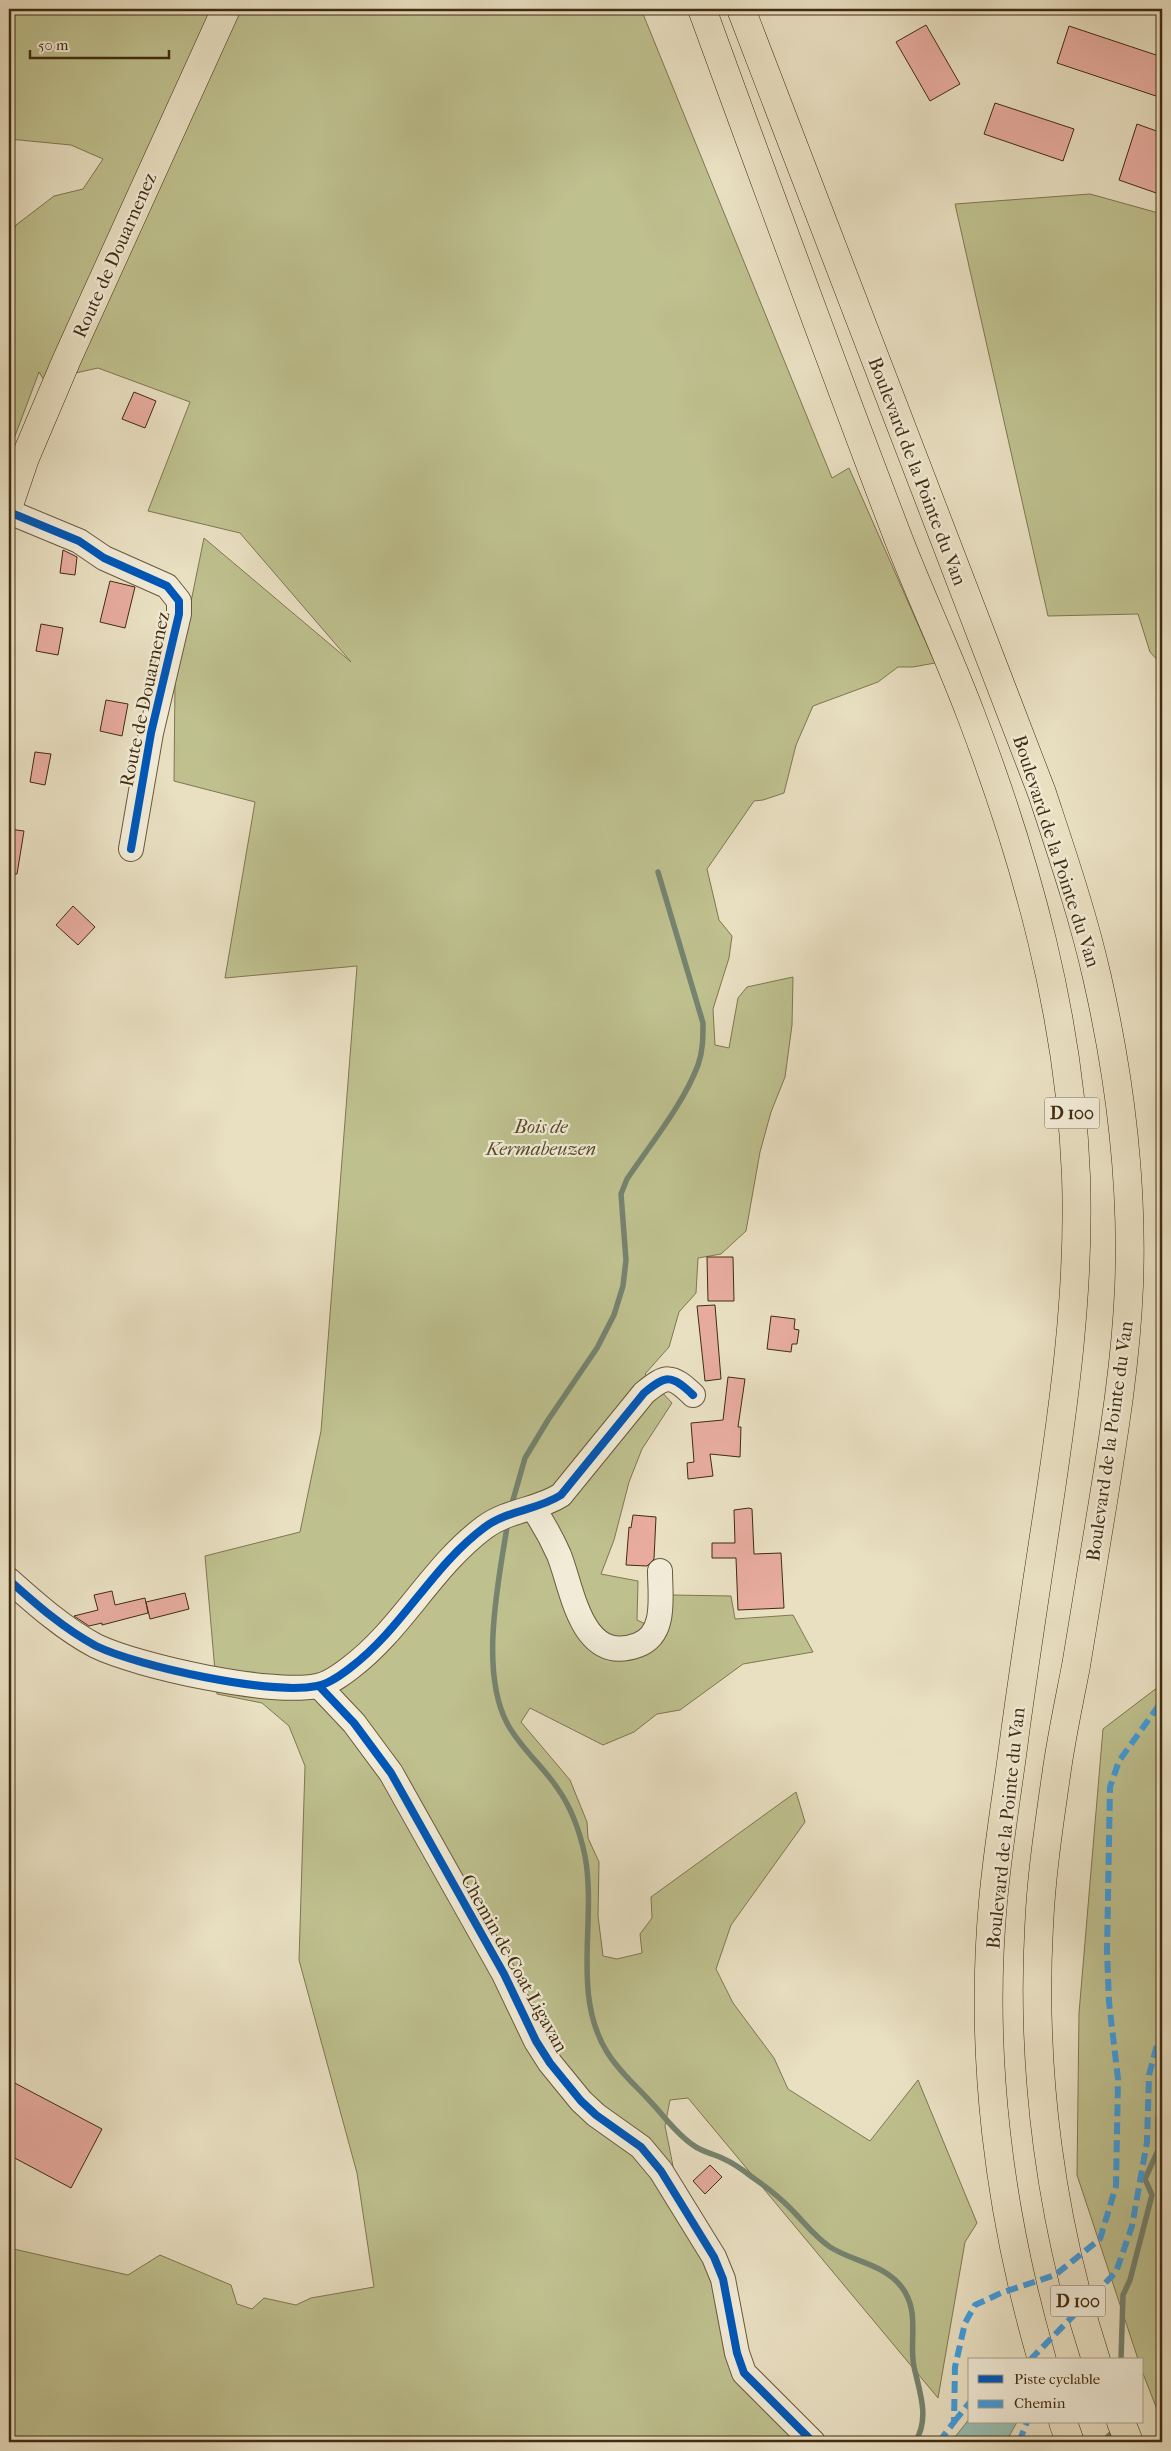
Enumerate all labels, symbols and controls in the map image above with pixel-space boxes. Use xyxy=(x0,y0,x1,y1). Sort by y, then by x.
scale bar xyxy=(30,28,169,60)
text: 50 m xyxy=(38,36,69,54)
street label: Route de Douarnenez xyxy=(69,169,161,341)
street label: Boulevard de la Pointe du Van xyxy=(863,354,971,589)
street label: Route de Douarnenez xyxy=(116,610,174,789)
street label: Boulevard de la Pointe du Van xyxy=(1008,733,1104,970)
road number: D 100 xyxy=(1044,1098,1100,1128)
park label: Bois de Kermabeuzen xyxy=(484,1116,596,1160)
street label: Boulevard de la Pointe du Van xyxy=(1082,1319,1138,1563)
street label: Boulevard de la Pointe du Van xyxy=(982,1706,1030,1950)
street label: Chemin de Coat Ligavan xyxy=(456,1871,572,2056)
road number: D 100 xyxy=(1050,2286,1106,2316)
legend xyxy=(968,2358,1144,2424)
text: Piste cyclable xyxy=(1014,2370,1101,2388)
text: Chemin xyxy=(1014,2394,1066,2412)

